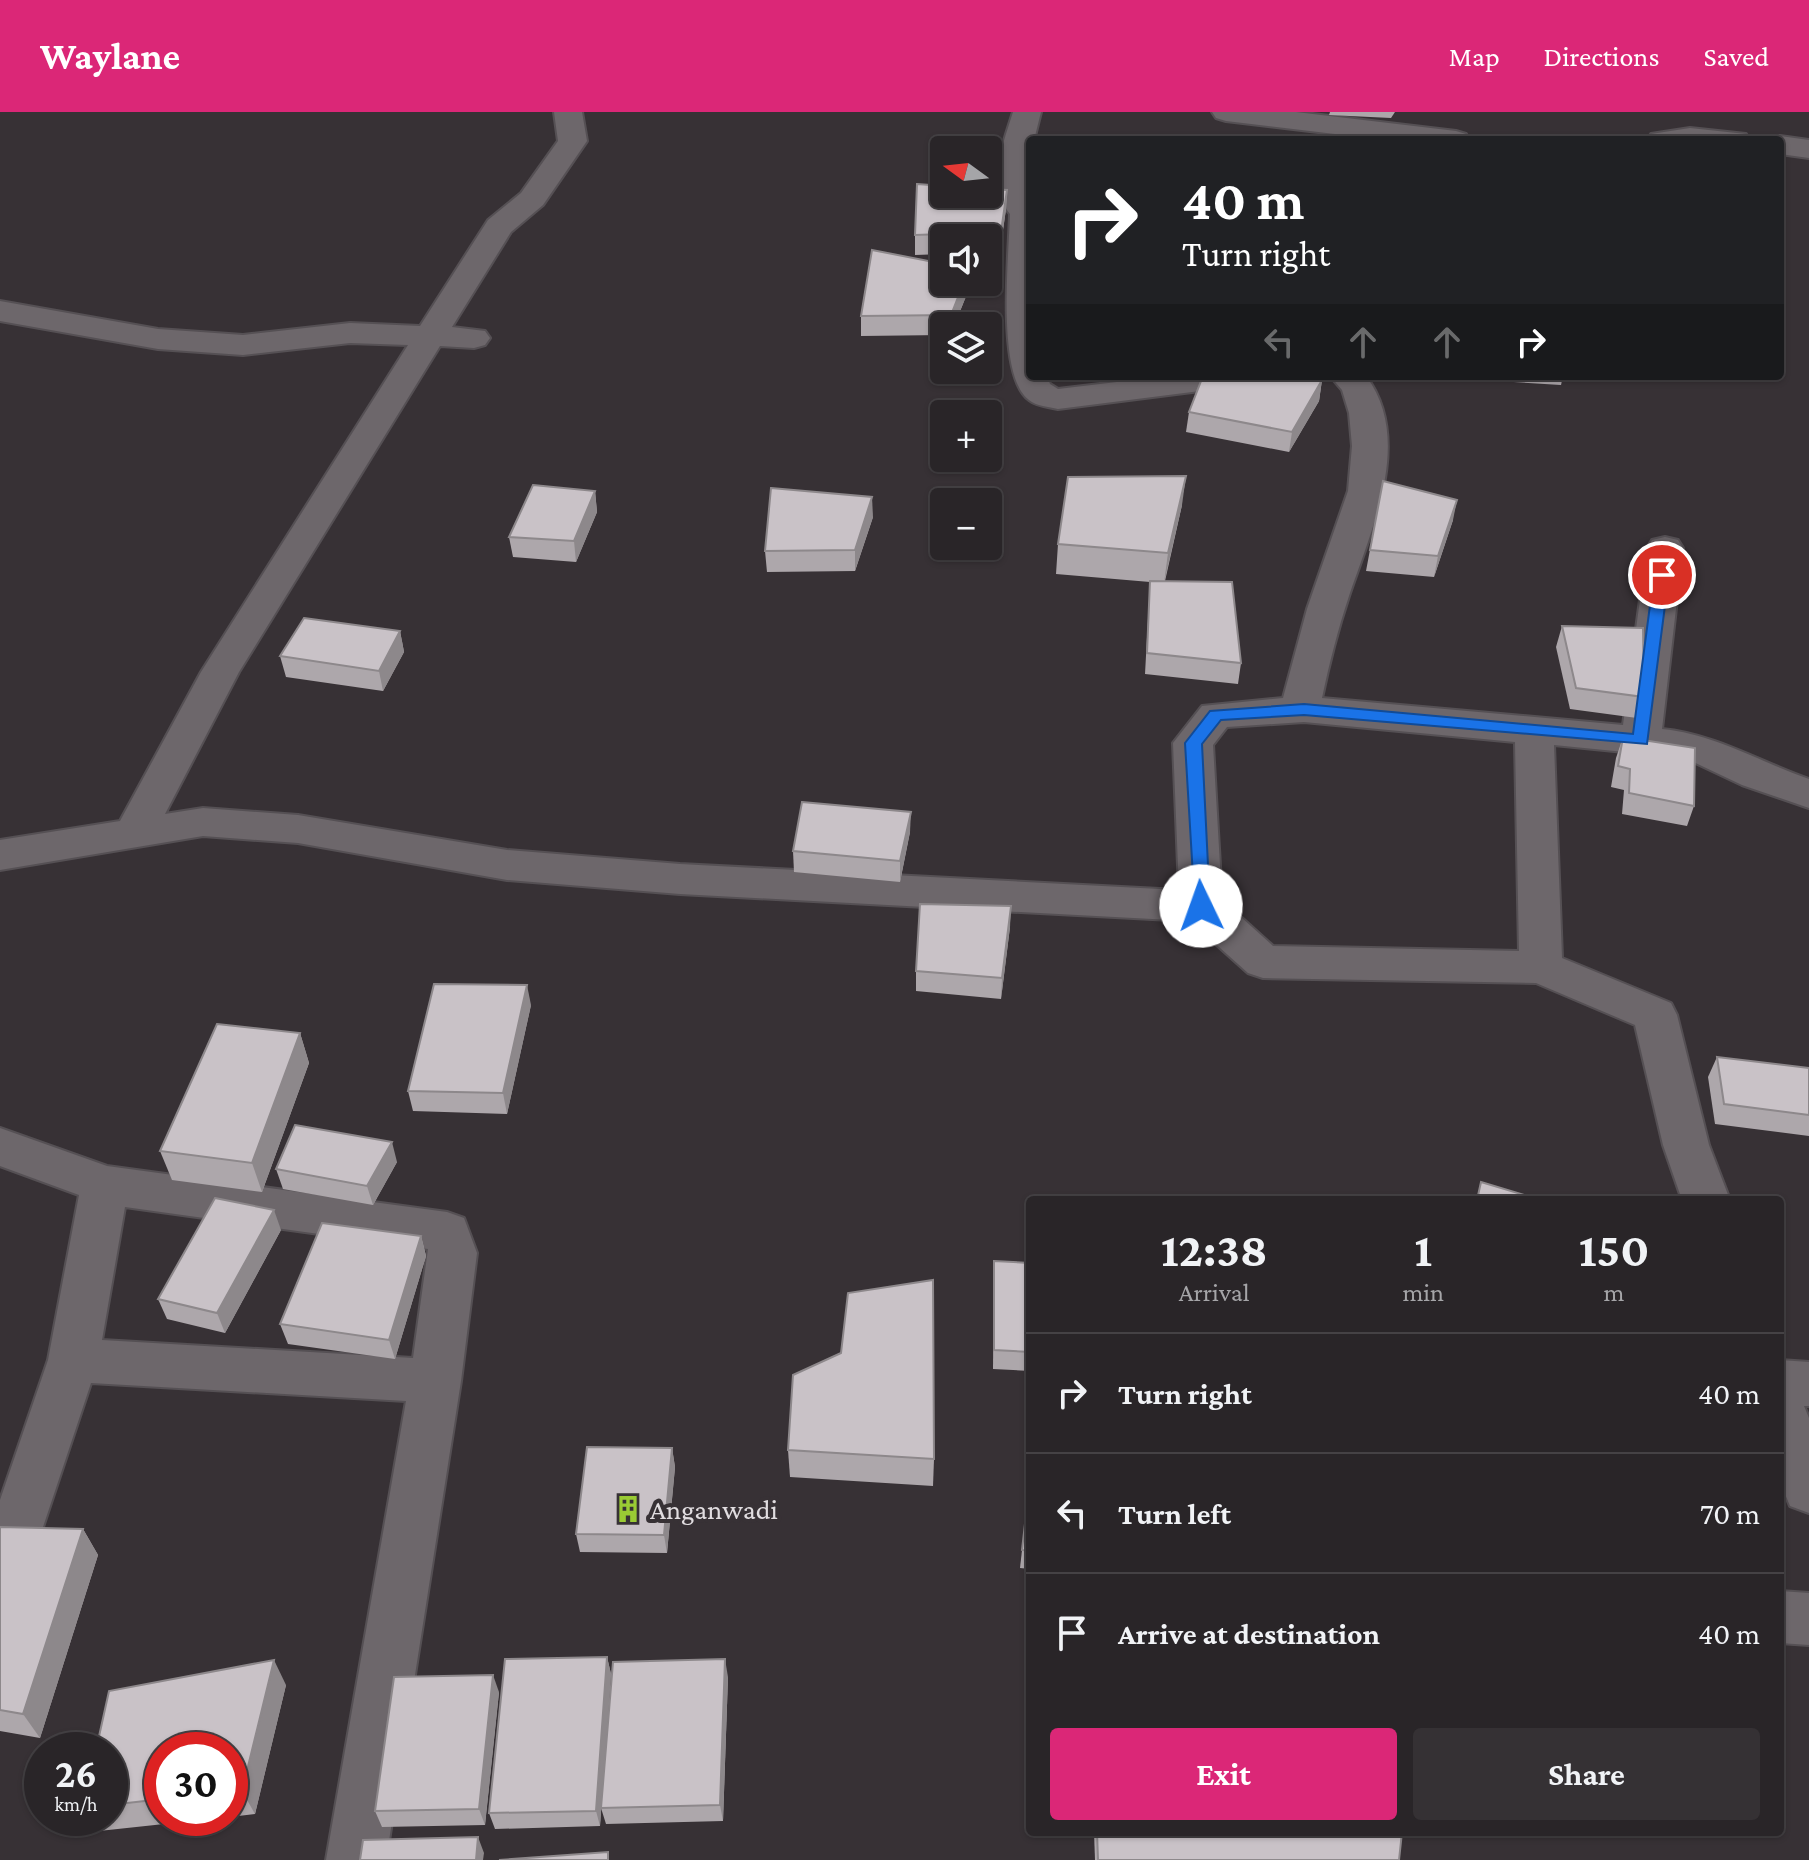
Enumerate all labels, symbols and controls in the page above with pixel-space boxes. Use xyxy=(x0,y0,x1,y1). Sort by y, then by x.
text: Waylane xyxy=(40,35,180,77)
text: Map xyxy=(1449,41,1500,72)
text: Directions xyxy=(1544,41,1659,72)
text: Saved xyxy=(1703,41,1769,72)
north arrow xyxy=(930,136,1002,208)
map controls xyxy=(930,136,1002,560)
icon: right xyxy=(1050,168,1154,272)
text: 40 m xyxy=(1182,169,1304,231)
button: sound xyxy=(930,224,1002,296)
text: Turn right xyxy=(1182,234,1330,274)
button: layers xyxy=(930,312,1002,384)
icon: left xyxy=(1257,320,1301,364)
icon: ahead xyxy=(1341,320,1385,364)
icon: ahead xyxy=(1425,320,1469,364)
icon: right xyxy=(1509,320,1553,364)
button: + xyxy=(930,400,1002,472)
button: − xyxy=(930,488,1002,560)
pin xyxy=(1628,541,1696,609)
icon: arrive xyxy=(1640,553,1684,597)
position arrow xyxy=(1159,864,1243,948)
text: 12:38 xyxy=(1161,1223,1268,1276)
text: 1 xyxy=(1414,1223,1432,1276)
text: 150 xyxy=(1579,1223,1649,1276)
text: Arrival xyxy=(1179,1278,1250,1307)
text: min xyxy=(1402,1278,1444,1307)
text: m xyxy=(1604,1278,1624,1307)
icon: right xyxy=(1050,1371,1094,1415)
text: Turn right xyxy=(1118,1377,1252,1410)
text: 40 m xyxy=(1698,1377,1760,1410)
icon: left xyxy=(1050,1491,1094,1535)
building icon: Anganwadi xyxy=(613,1494,643,1524)
place label: Anganwadi xyxy=(650,1494,778,1525)
text: Turn left xyxy=(1118,1497,1231,1530)
text: 70 m xyxy=(1700,1497,1760,1530)
icon: arrive xyxy=(1050,1611,1094,1655)
text: Arrive at destination xyxy=(1118,1617,1380,1650)
text: 40 m xyxy=(1698,1617,1760,1650)
button: Exit xyxy=(1050,1728,1397,1820)
button: Share xyxy=(1413,1728,1760,1820)
speed limit sign: 30 xyxy=(144,1732,248,1836)
text: 26 xyxy=(55,1751,97,1796)
text: km/h xyxy=(54,1793,98,1815)

